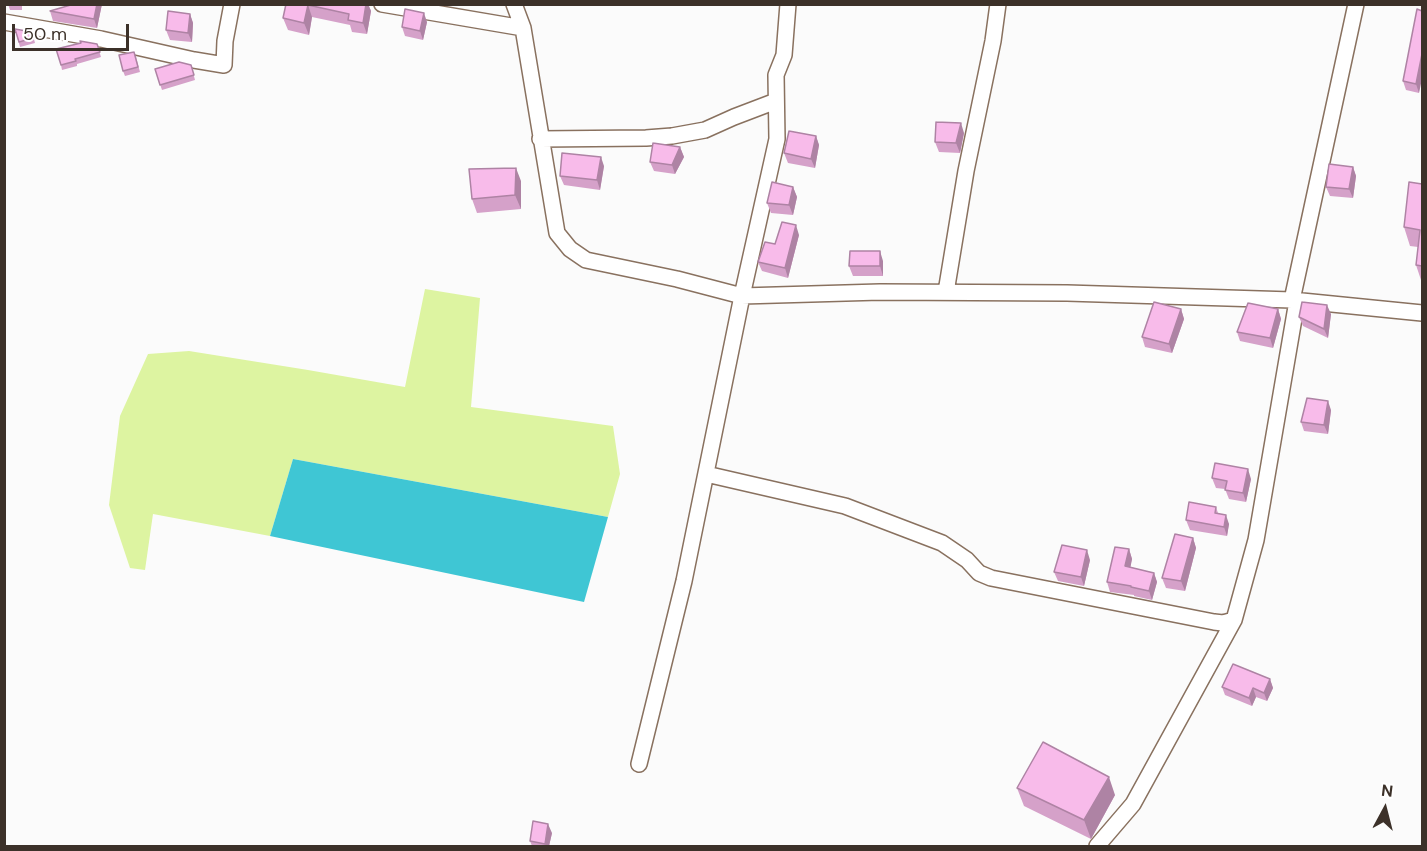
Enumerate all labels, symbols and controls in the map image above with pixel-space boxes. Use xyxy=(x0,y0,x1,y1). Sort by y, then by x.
scale bar xyxy=(15,12,132,50)
text: 50 m xyxy=(23,22,67,46)
north arrow xyxy=(1355,779,1415,839)
text: N xyxy=(1380,780,1394,802)

